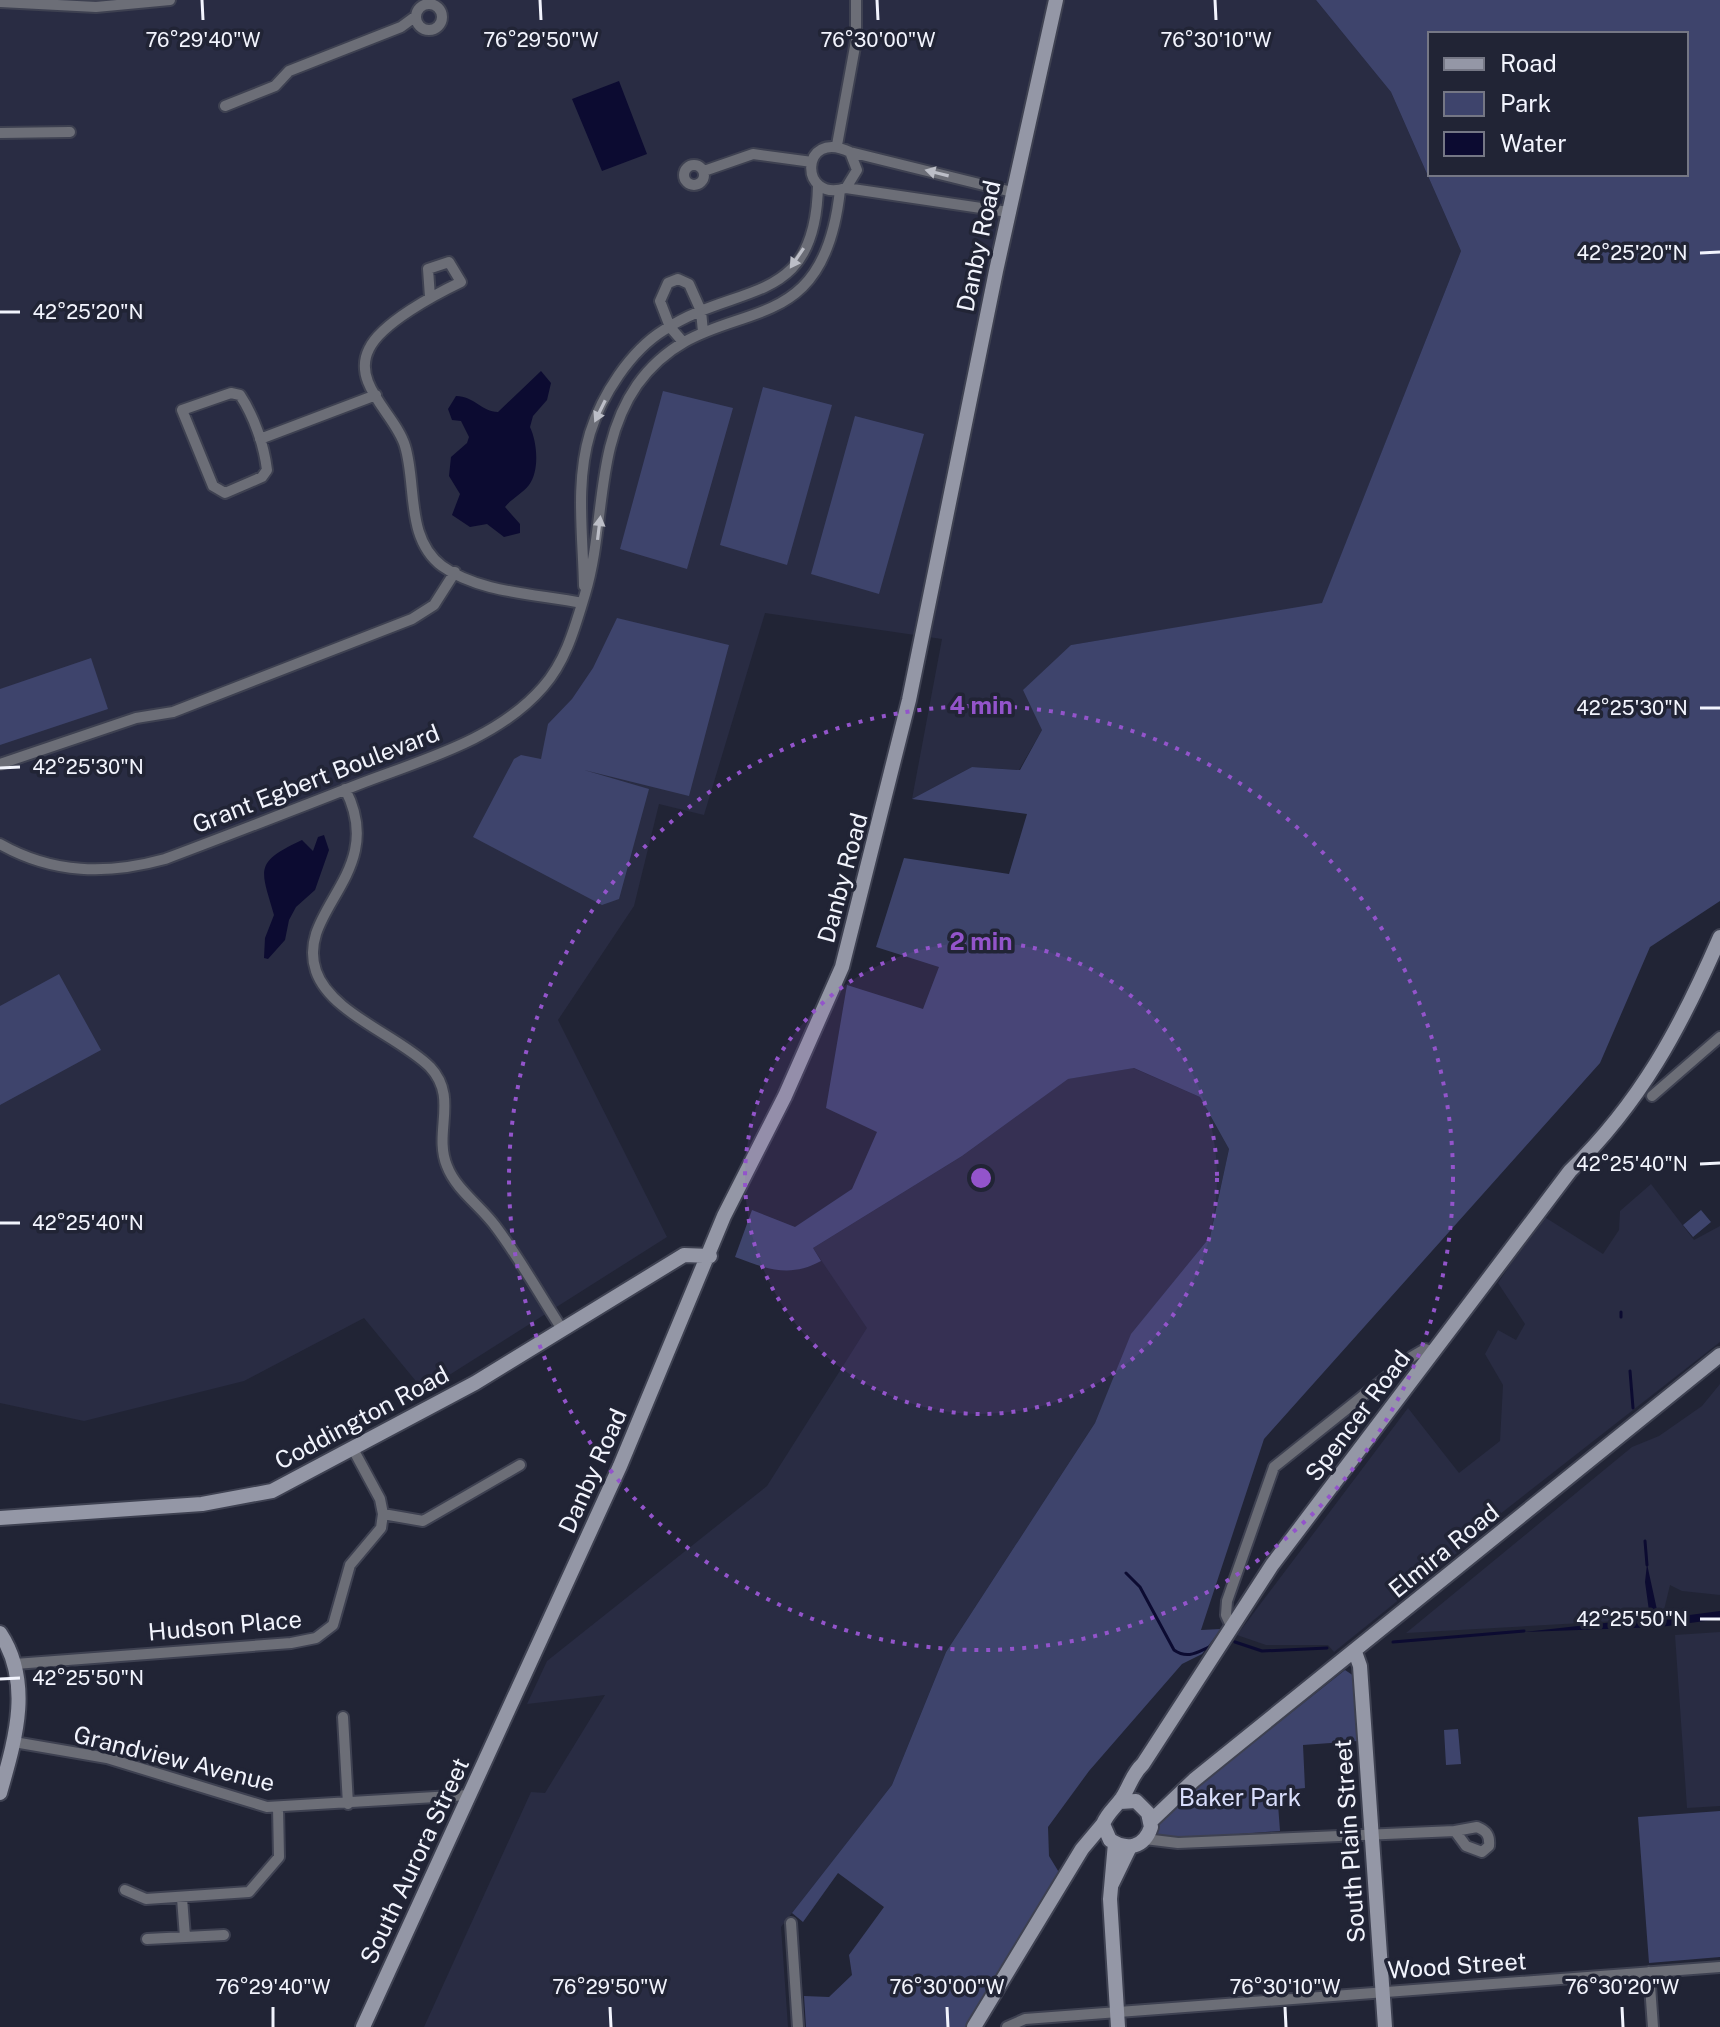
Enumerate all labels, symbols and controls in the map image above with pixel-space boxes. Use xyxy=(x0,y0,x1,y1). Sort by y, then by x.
text: 76°29'40"W xyxy=(145,28,261,52)
text: 76°29'50"W xyxy=(483,28,599,52)
text: 76°30'00"W xyxy=(821,28,935,52)
text: 76°30'10"W xyxy=(1161,28,1271,52)
legend xyxy=(1428,32,1688,176)
text: Road xyxy=(1500,49,1557,77)
text: Park xyxy=(1500,89,1551,117)
text: Water xyxy=(1500,129,1567,157)
one-way arrow xyxy=(924,167,949,179)
street label: Danby Road xyxy=(950,178,1006,314)
text: 42°25'20"N xyxy=(1576,241,1688,265)
one-way arrow xyxy=(790,247,806,269)
text: 42°25'20"N xyxy=(32,300,144,324)
one-way arrow xyxy=(593,400,607,423)
one-way arrow xyxy=(593,515,606,540)
text: 4 min xyxy=(949,691,1013,719)
text: 42°25'30"N xyxy=(1576,696,1688,720)
street label: Grant Egbert Boulevard xyxy=(188,718,443,838)
text: 42°25'30"N xyxy=(32,755,144,779)
street label: Danby Road xyxy=(811,810,873,946)
text: 2 min xyxy=(950,927,1012,955)
text: 42°25'40"N xyxy=(1576,1152,1688,1176)
centre of rings xyxy=(967,1164,995,1192)
text: 42°25'40"N xyxy=(32,1211,144,1235)
street label: Spencer Road xyxy=(1299,1345,1415,1486)
street label: Coddington Road xyxy=(270,1359,453,1475)
street label: Danby Road xyxy=(552,1404,632,1537)
street label: Elmira Road xyxy=(1383,1497,1504,1603)
street label: Hudson Place xyxy=(147,1604,303,1646)
text: 42°25'50"N xyxy=(1576,1607,1688,1631)
text: 42°25'50"N xyxy=(32,1666,144,1690)
street label: Grandview Avenue xyxy=(71,1719,278,1797)
street label: South Plain Street xyxy=(1328,1738,1370,1944)
street label: South Aurora Street xyxy=(354,1753,474,1968)
park label: Baker Park xyxy=(1179,1783,1301,1811)
street label: Wood Street xyxy=(1387,1946,1527,1984)
text: 76°29'40"W xyxy=(215,1975,331,1999)
text: 76°29'50"W xyxy=(552,1975,668,1999)
text: 76°30'00"W xyxy=(890,1975,1004,1999)
text: 76°30'10"W xyxy=(1230,1975,1340,1999)
text: 76°30'20"W xyxy=(1565,1975,1679,1999)

